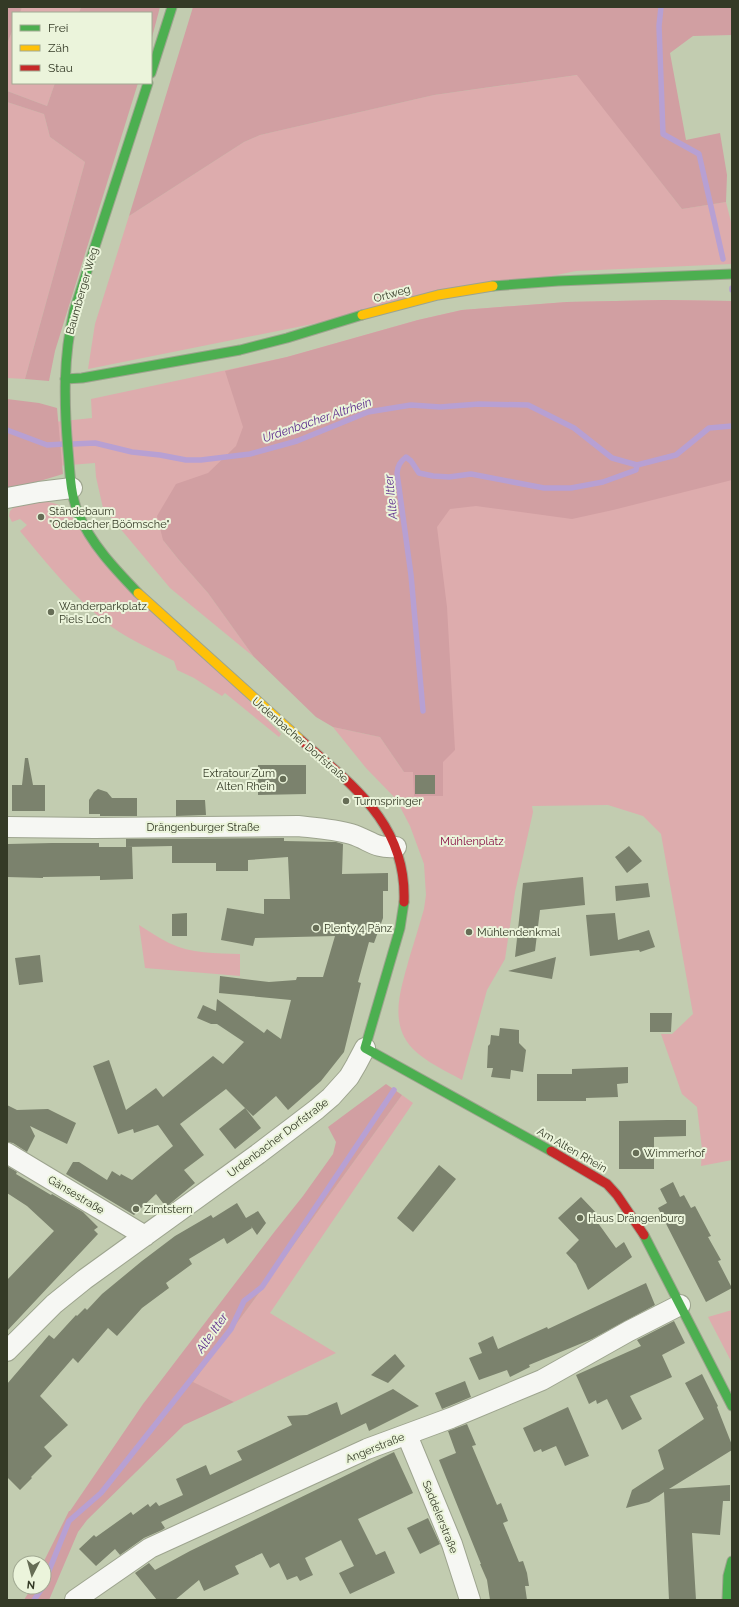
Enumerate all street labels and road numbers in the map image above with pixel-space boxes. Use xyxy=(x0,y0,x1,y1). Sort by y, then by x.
street label: Baumberger Weg xyxy=(63,246,101,336)
street label: Ortweg xyxy=(372,283,412,305)
street label: Urdenbacher Dorfstraße xyxy=(249,695,351,786)
street label: Drängenburger Straße xyxy=(146,821,260,834)
street label: Urdenbacher Dorfstraße xyxy=(225,1095,331,1180)
street label: Am Alten Rhein xyxy=(535,1125,609,1175)
street label: Gänsestraße xyxy=(45,1173,107,1217)
street label: Angerstraße xyxy=(344,1430,407,1466)
street label: Saddelerstraße xyxy=(419,1479,461,1556)

